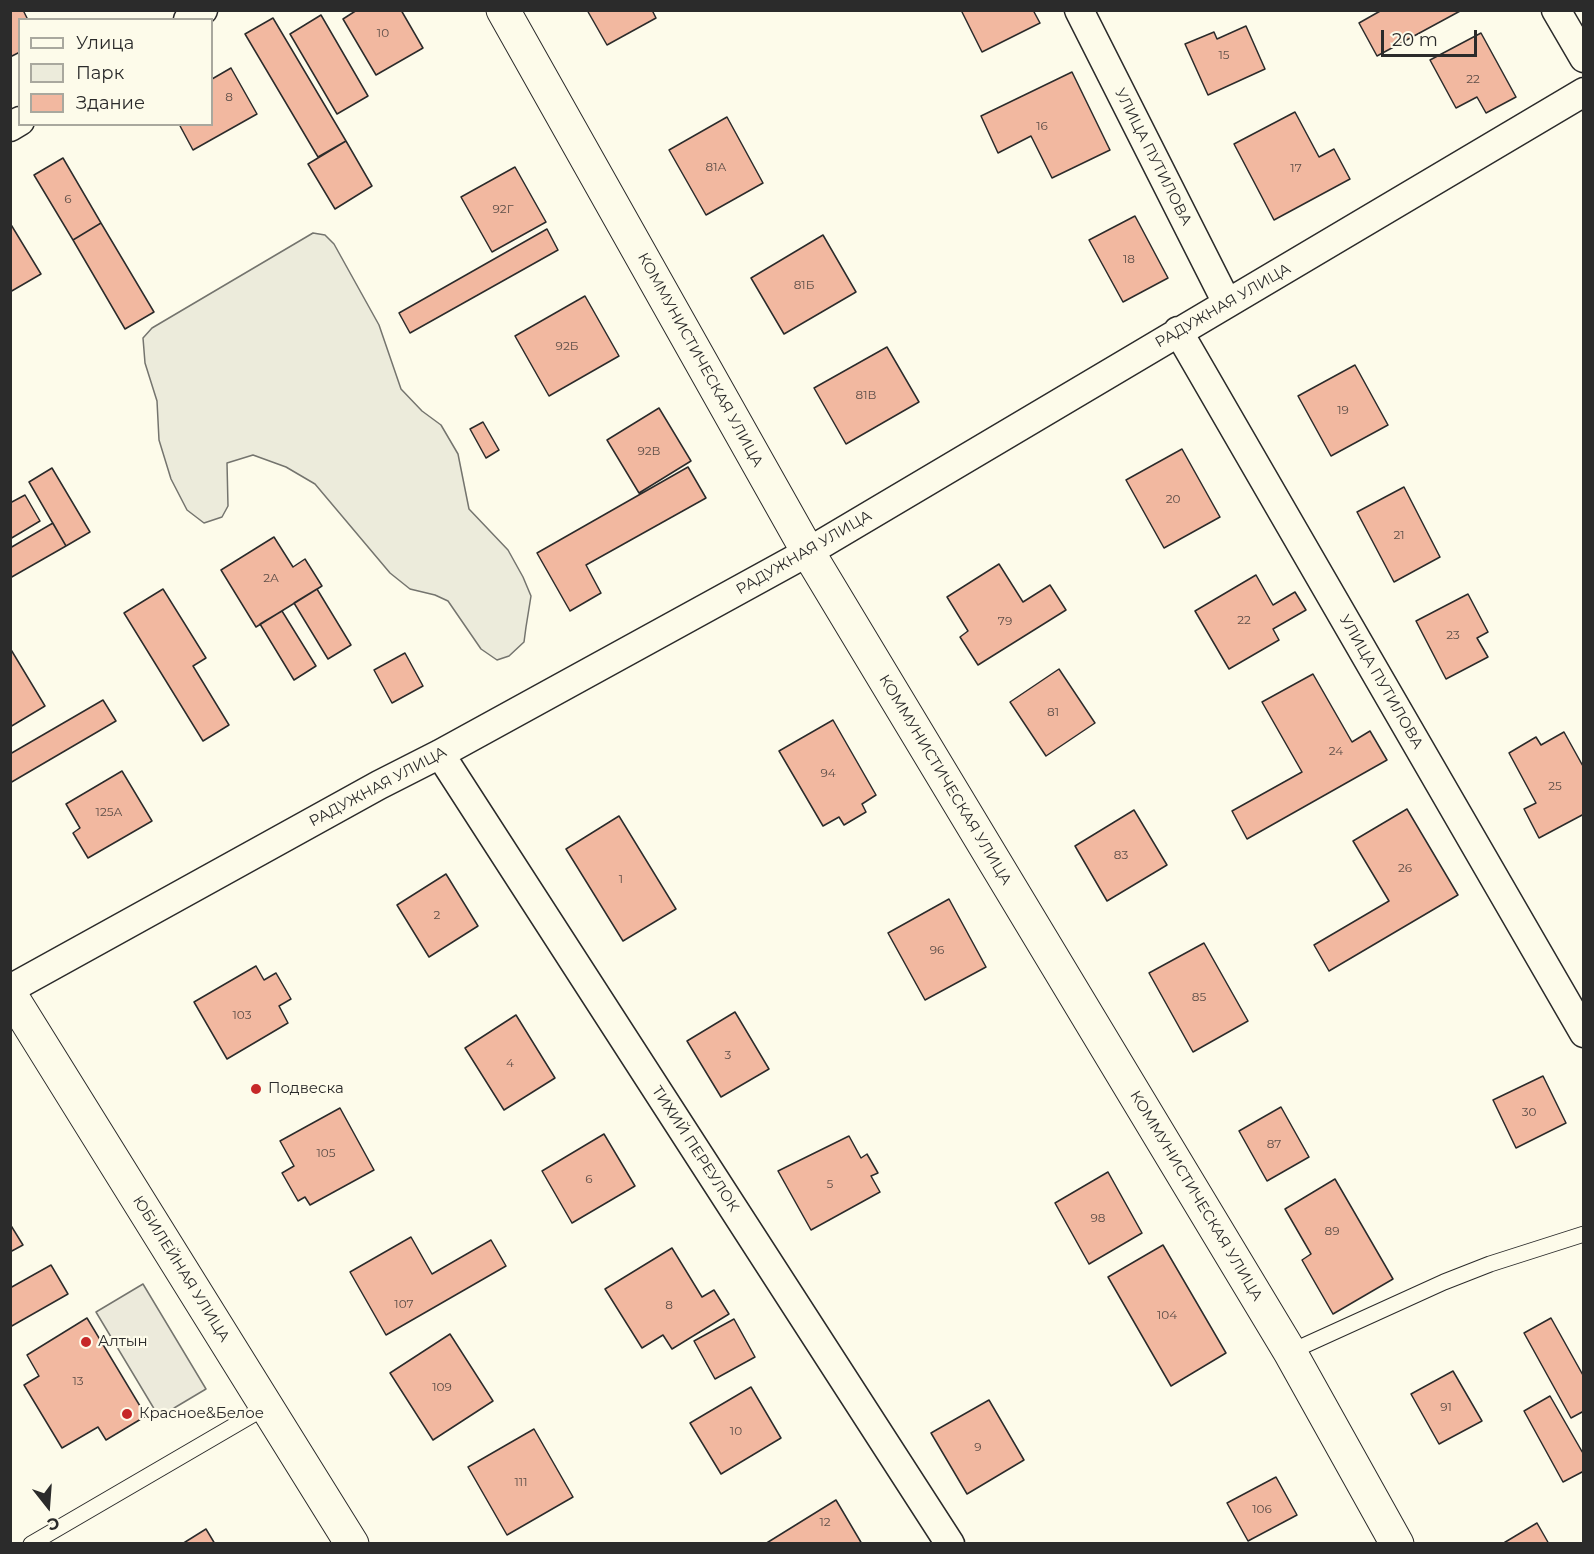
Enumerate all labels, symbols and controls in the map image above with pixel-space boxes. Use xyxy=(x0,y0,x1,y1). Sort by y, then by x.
legend xyxy=(18,18,213,126)
scale bar xyxy=(1384,18,1480,56)
house number: 10 xyxy=(377,26,389,40)
text: 20 m xyxy=(1392,29,1438,51)
text: Улица xyxy=(76,32,134,54)
house number: 15 xyxy=(1218,48,1230,62)
text: Парк xyxy=(76,62,124,84)
house number: 22 xyxy=(1466,72,1480,86)
street label: УЛИЦА ПУТИЛОВА xyxy=(1111,85,1195,229)
house number: 8 xyxy=(225,90,233,104)
text: Здание xyxy=(76,92,145,114)
house number: 16 xyxy=(1036,119,1048,133)
house number: 81А xyxy=(706,160,726,174)
house number: 17 xyxy=(1290,161,1302,175)
house number: 6 xyxy=(64,192,72,206)
house number: 92Г xyxy=(493,202,513,216)
street label: КОММУНИСТИЧЕСКАЯ УЛИЦА xyxy=(633,250,767,470)
house number: 18 xyxy=(1123,252,1135,266)
street label: РАДУЖНАЯ УЛИЦА xyxy=(1152,260,1294,352)
house number: 81Б xyxy=(794,278,814,292)
house number: 92Б xyxy=(556,339,578,353)
house number: 81В xyxy=(856,388,876,402)
house number: 19 xyxy=(1337,403,1349,417)
house number: 92В xyxy=(637,444,661,458)
house number: 20 xyxy=(1166,492,1180,506)
street label: РАДУЖНАЯ УЛИЦА xyxy=(733,507,875,599)
house number: 21 xyxy=(1393,528,1405,542)
house number: 2А xyxy=(263,571,279,585)
street label: УЛИЦА ПУТИЛОВА xyxy=(1335,612,1427,752)
house number: 22 xyxy=(1237,613,1251,627)
house number: 79 xyxy=(998,614,1012,628)
house number: 23 xyxy=(1446,628,1460,642)
street label: КОММУНИСТИЧЕСКАЯ УЛИЦА xyxy=(875,671,1015,889)
house number: 81 xyxy=(1047,705,1059,719)
street label: РАДУЖНАЯ УЛИЦА xyxy=(306,743,450,831)
house number: 24 xyxy=(1329,744,1343,758)
house number: 94 xyxy=(820,766,836,780)
house number: 25 xyxy=(1548,779,1562,793)
house number: 125А xyxy=(96,805,122,819)
house number: 83 xyxy=(1114,848,1128,862)
house number: 26 xyxy=(1398,861,1412,875)
house number: 1 xyxy=(619,872,623,886)
house number: 2 xyxy=(434,908,440,922)
house number: 96 xyxy=(930,943,944,957)
house number: 85 xyxy=(1192,990,1206,1004)
house number: 103 xyxy=(233,1008,251,1022)
house number: 3 xyxy=(725,1048,731,1062)
house number: 4 xyxy=(506,1056,514,1070)
place label: Подвеска xyxy=(268,1080,344,1098)
marker: Подвеска xyxy=(249,1082,263,1096)
street label: ТИХИЙ ПЕРЕУЛОК xyxy=(648,1083,742,1215)
street label: КОММУНИСТИЧЕСКАЯ УЛИЦА xyxy=(1126,1087,1266,1305)
house number: 30 xyxy=(1522,1105,1536,1119)
house number: 87 xyxy=(1267,1137,1281,1151)
house number: 105 xyxy=(316,1146,336,1160)
house number: 6 xyxy=(585,1172,593,1186)
house number: 5 xyxy=(827,1177,833,1191)
street label: ЮБИЛЕЙНАЯ УЛИЦА xyxy=(129,1193,233,1345)
house number: 98 xyxy=(1091,1211,1105,1225)
house number: 89 xyxy=(1325,1224,1339,1238)
house number: 107 xyxy=(394,1297,414,1311)
house number: 8 xyxy=(665,1298,673,1312)
house number: 104 xyxy=(1157,1308,1177,1322)
place label: Алтын xyxy=(98,1333,148,1351)
marker: Алтын xyxy=(79,1335,93,1349)
house number: 13 xyxy=(72,1374,84,1388)
house number: 109 xyxy=(432,1380,452,1394)
house number: 91 xyxy=(1440,1400,1452,1414)
place label: Красное&Белое xyxy=(139,1405,264,1423)
marker: Красное&Белое xyxy=(120,1407,134,1421)
house number: 10 xyxy=(730,1424,742,1438)
house number: 9 xyxy=(974,1440,982,1454)
house number: 111 xyxy=(515,1475,527,1489)
north arrow xyxy=(18,1476,78,1536)
house number: 106 xyxy=(1252,1502,1272,1516)
text: С xyxy=(45,1513,62,1534)
house number: 12 xyxy=(819,1515,831,1529)

